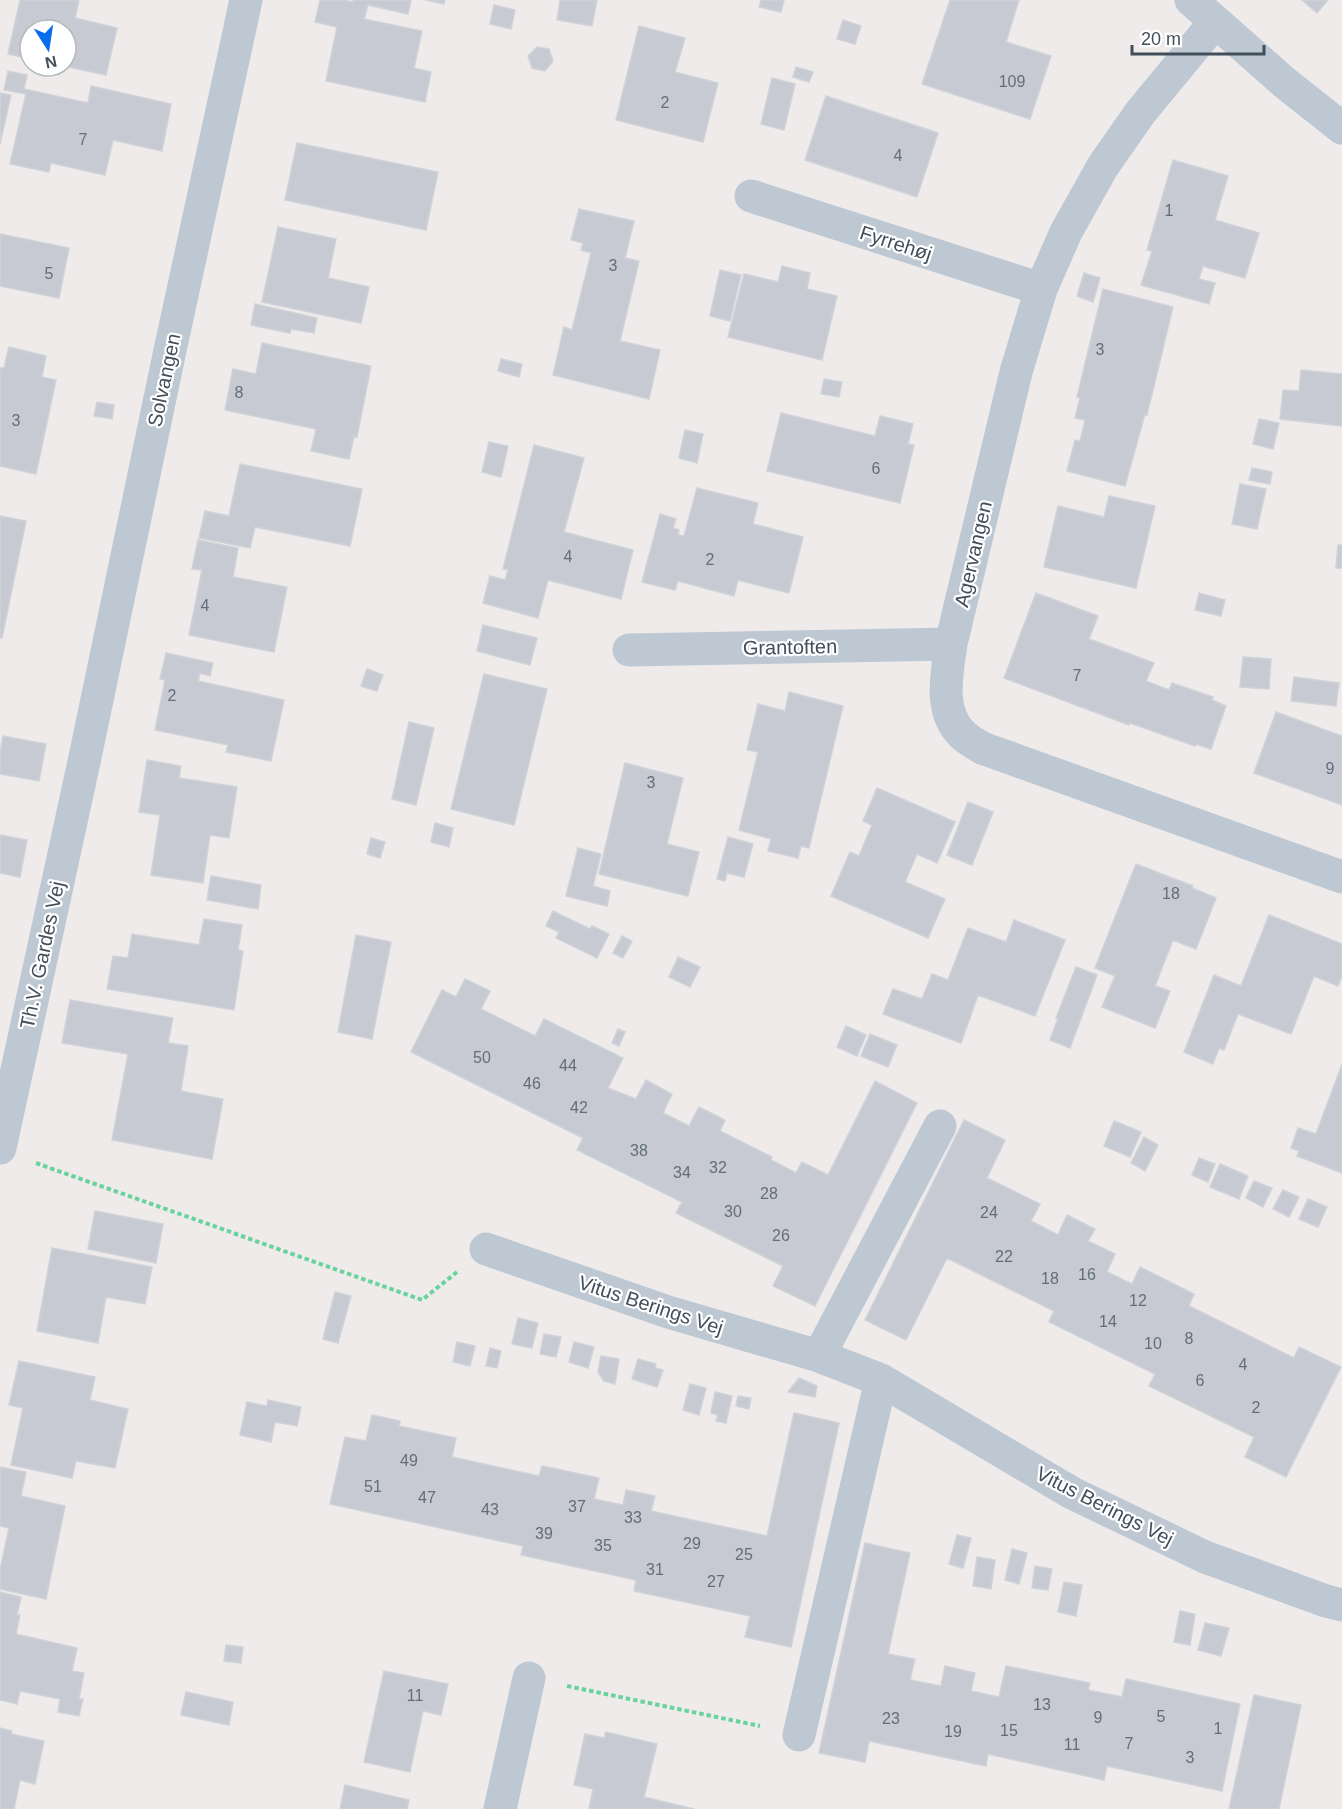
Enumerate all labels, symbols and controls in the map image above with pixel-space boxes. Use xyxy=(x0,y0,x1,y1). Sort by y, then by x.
north arrow xyxy=(18,18,78,78)
scale bar xyxy=(1132,18,1264,56)
text: 20 m xyxy=(1141,29,1181,49)
text: N xyxy=(44,53,58,72)
house number: 109 xyxy=(999,73,1025,90)
house number: 2 xyxy=(661,94,670,111)
house number: 7 xyxy=(79,131,88,148)
house number: 4 xyxy=(894,147,903,164)
house number: 1 xyxy=(1165,202,1174,219)
street label: Fyrrehøj xyxy=(857,221,935,265)
house number: 3 xyxy=(609,257,618,274)
house number: 5 xyxy=(45,265,54,282)
street label: Solvangen xyxy=(143,331,185,429)
house number: 3 xyxy=(1096,341,1105,358)
house number: 8 xyxy=(235,384,244,401)
house number: 3 xyxy=(12,412,21,429)
house number: 6 xyxy=(872,460,881,477)
street label: Agervangen xyxy=(950,499,996,609)
house number: 4 xyxy=(564,548,573,565)
house number: 2 xyxy=(706,551,715,568)
house number: 4 xyxy=(201,597,210,614)
street label: Grantoften xyxy=(743,635,837,659)
house number: 7 xyxy=(1073,667,1082,684)
house number: 2 xyxy=(168,687,177,704)
house number: 9 xyxy=(1326,760,1335,777)
house number: 3 xyxy=(647,774,656,791)
street label: Th.V. Gardes Vej xyxy=(16,879,68,1031)
house number: 18 xyxy=(1162,885,1180,902)
house number: 50 xyxy=(473,1049,491,1066)
house number: 44 xyxy=(559,1057,577,1074)
house number: 46 xyxy=(523,1075,541,1092)
house number: 42 xyxy=(570,1099,588,1116)
house number: 38 xyxy=(630,1142,648,1159)
house number: 32 xyxy=(709,1159,727,1176)
house number: 34 xyxy=(673,1164,691,1181)
house number: 28 xyxy=(760,1185,778,1202)
house number: 30 xyxy=(724,1203,742,1220)
house number: 24 xyxy=(980,1204,998,1221)
house number: 26 xyxy=(772,1227,790,1244)
house number: 22 xyxy=(995,1248,1013,1265)
house number: 16 xyxy=(1078,1266,1096,1283)
house number: 18 xyxy=(1041,1270,1059,1287)
street label: Vitus Berings Vej xyxy=(576,1271,726,1339)
house number: 12 xyxy=(1129,1292,1147,1309)
house number: 14 xyxy=(1099,1313,1117,1330)
house number: 8 xyxy=(1185,1330,1194,1347)
house number: 10 xyxy=(1144,1335,1162,1352)
house number: 4 xyxy=(1239,1356,1248,1373)
house number: 6 xyxy=(1196,1372,1205,1389)
house number: 2 xyxy=(1252,1399,1261,1416)
house number: 49 xyxy=(400,1452,418,1469)
street label: Vitus Berings Vej xyxy=(1033,1462,1177,1550)
house number: 51 xyxy=(364,1478,382,1495)
house number: 47 xyxy=(418,1489,436,1506)
house number: 37 xyxy=(568,1498,586,1515)
house number: 43 xyxy=(481,1501,499,1518)
house number: 33 xyxy=(624,1509,642,1526)
house number: 39 xyxy=(535,1525,553,1542)
house number: 29 xyxy=(683,1535,701,1552)
house number: 35 xyxy=(594,1537,612,1554)
house number: 25 xyxy=(735,1546,753,1563)
house number: 31 xyxy=(646,1561,664,1578)
house number: 27 xyxy=(707,1573,725,1590)
house number: 11 xyxy=(407,1687,423,1704)
house number: 13 xyxy=(1033,1696,1051,1713)
house number: 5 xyxy=(1157,1708,1166,1725)
house number: 9 xyxy=(1094,1709,1103,1726)
house number: 23 xyxy=(882,1710,900,1727)
house number: 1 xyxy=(1214,1720,1223,1737)
house number: 15 xyxy=(1000,1722,1018,1739)
house number: 19 xyxy=(944,1723,962,1740)
house number: 7 xyxy=(1125,1735,1134,1752)
house number: 11 xyxy=(1064,1736,1080,1753)
house number: 3 xyxy=(1186,1749,1195,1766)

